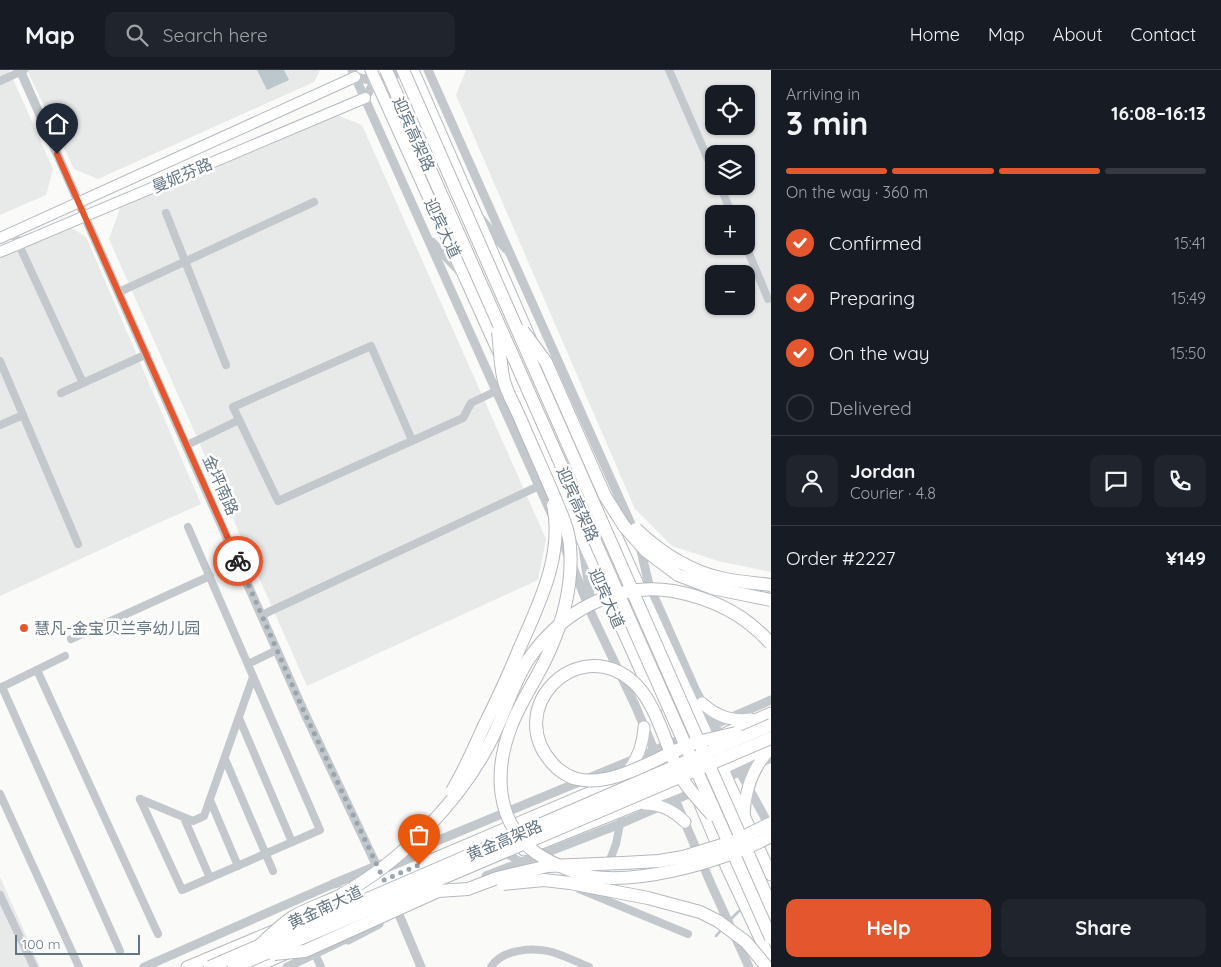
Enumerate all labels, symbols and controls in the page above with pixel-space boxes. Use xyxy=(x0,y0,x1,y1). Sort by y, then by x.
search box xyxy=(105,12,455,57)
text: Map xyxy=(25,20,75,50)
icon: search xyxy=(123,21,151,49)
text: Search here xyxy=(163,23,268,47)
text: Home xyxy=(910,23,960,46)
text: Map xyxy=(988,23,1025,46)
text: About xyxy=(1053,23,1103,46)
text: Contact xyxy=(1131,23,1196,46)
text: Arriving in xyxy=(786,84,860,104)
map controls xyxy=(705,85,755,315)
button: locate xyxy=(705,85,755,135)
street label: 迎宾高架路 xyxy=(389,93,439,175)
text: 16:08–16:13 xyxy=(1111,101,1206,125)
pin xyxy=(36,103,78,154)
text: 3 min xyxy=(786,103,868,143)
icon: home xyxy=(43,110,71,138)
button: layers xyxy=(705,145,755,195)
street label: 曼妮芬路 xyxy=(149,153,215,197)
text: On the way · 360 m xyxy=(786,182,928,202)
street label: 迎宾大道 xyxy=(420,195,466,261)
button: + xyxy=(705,205,755,255)
icon: check xyxy=(786,229,814,257)
text: Confirmed xyxy=(829,231,922,255)
text: 15:41 xyxy=(1174,233,1206,253)
button: − xyxy=(705,265,755,315)
icon: check xyxy=(786,284,814,312)
text: Preparing xyxy=(829,286,915,310)
text: 15:49 xyxy=(1171,288,1206,308)
icon: check xyxy=(786,339,814,367)
text: On the way xyxy=(829,341,930,365)
text: 15:50 xyxy=(1170,343,1206,363)
text: Delivered xyxy=(829,396,912,420)
street label: 金坪南路 xyxy=(199,452,243,518)
button: person xyxy=(786,455,838,507)
button: chat xyxy=(1090,455,1142,507)
button: phone xyxy=(1154,455,1206,507)
text: Jordan xyxy=(850,459,915,483)
street label: 迎宾高架路 xyxy=(553,463,603,545)
text: Courier · 4.8 xyxy=(850,483,936,503)
courier xyxy=(213,536,263,586)
text: Order #2227 xyxy=(786,546,896,570)
text: ¥149 xyxy=(1166,546,1206,570)
icon: bike xyxy=(224,547,252,575)
street label: 迎宾大道 xyxy=(585,565,629,631)
place label: 慧凡-金宝贝兰亭幼儿园 xyxy=(34,618,200,638)
marker: 慧凡-金宝贝兰亭幼儿园 xyxy=(18,622,30,634)
pin xyxy=(398,814,440,865)
street label: 黄金高架路 xyxy=(463,815,545,865)
icon: bag xyxy=(405,821,433,849)
street label: 黄金南大道 xyxy=(285,881,365,933)
button: Help xyxy=(786,899,991,957)
button: Share xyxy=(1001,899,1206,957)
scale bar xyxy=(15,932,140,955)
text: 100 m xyxy=(22,935,60,953)

